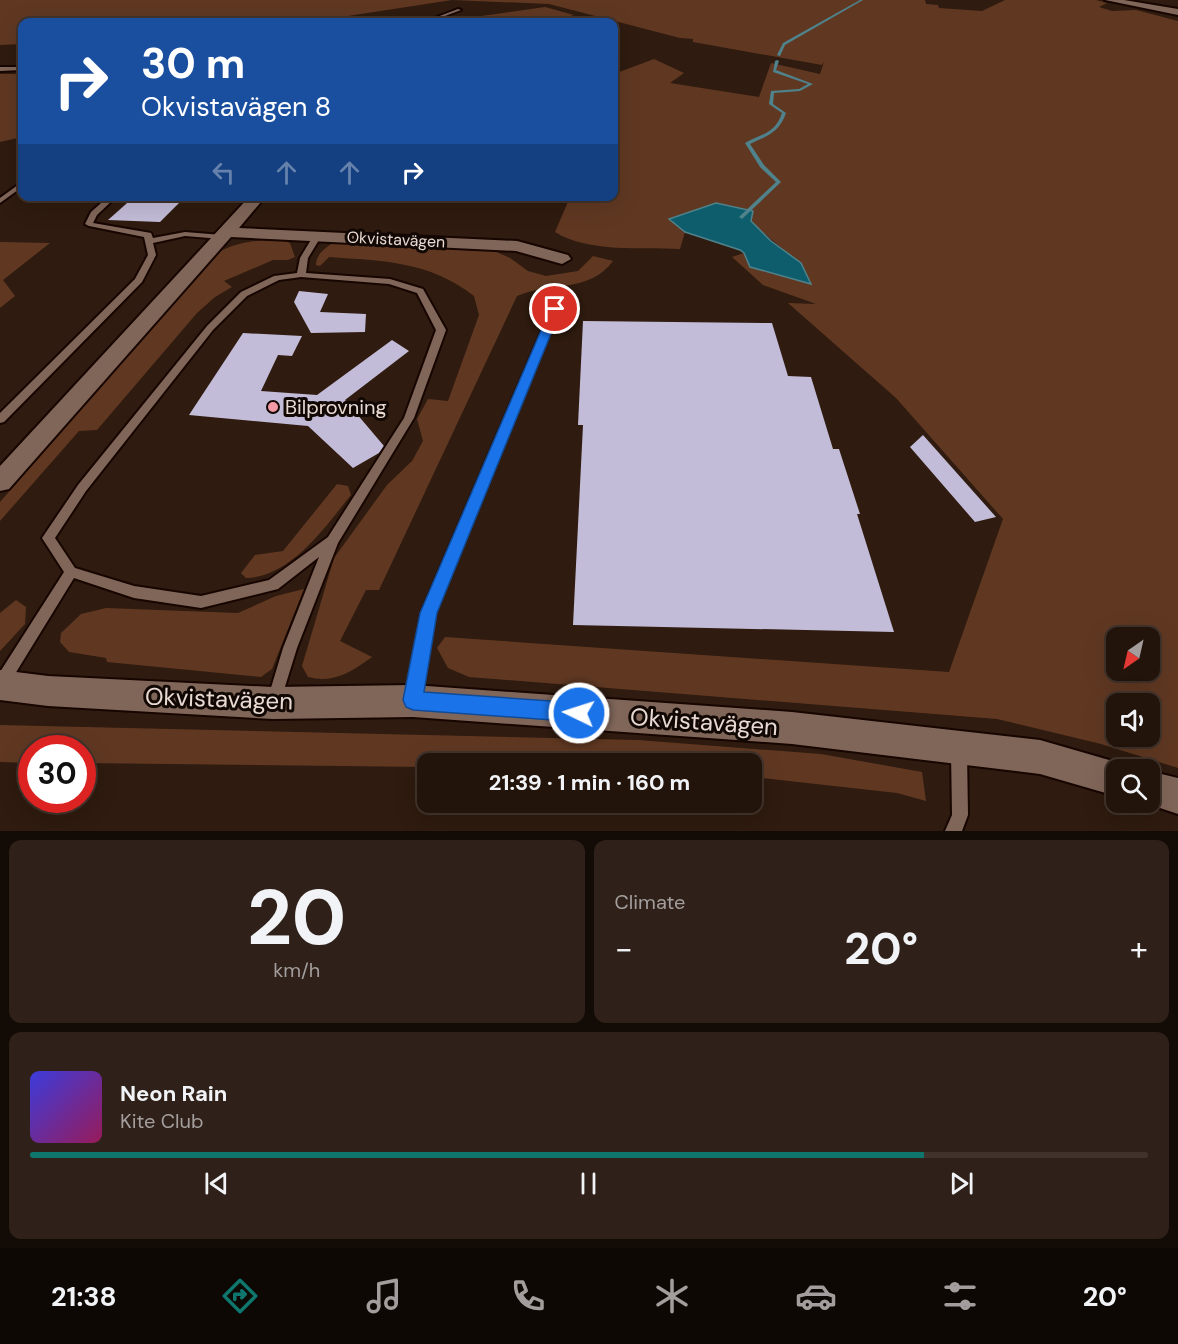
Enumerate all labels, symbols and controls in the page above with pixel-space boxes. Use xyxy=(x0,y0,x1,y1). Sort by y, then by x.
text: 30 m xyxy=(141,36,245,91)
icon: right xyxy=(42,42,120,120)
text: Okvistavägen 8 xyxy=(141,89,331,124)
icon: left xyxy=(207,156,240,189)
icon: ahead xyxy=(270,156,303,189)
icon: ahead xyxy=(333,156,366,189)
icon: right xyxy=(396,156,429,189)
street label: Okvistavägen xyxy=(346,226,446,253)
pin xyxy=(529,283,580,334)
icon: arrive xyxy=(538,292,571,325)
place label: Bilprovning xyxy=(285,394,387,420)
marker: Bilprovning xyxy=(266,400,280,414)
north arrow xyxy=(1106,627,1160,681)
map controls xyxy=(1106,627,1160,813)
street label: Okvistavägen xyxy=(144,680,294,717)
position arrow xyxy=(547,681,611,745)
button: sound xyxy=(1106,693,1160,747)
street label: Okvistavägen xyxy=(629,701,779,742)
speed limit sign: 30 xyxy=(18,735,96,813)
button: search xyxy=(1106,759,1160,813)
text: 21:39 · 1 min · 160 m xyxy=(489,768,690,797)
text: 20 xyxy=(247,867,347,968)
text: Climate xyxy=(615,889,685,915)
text: 20° xyxy=(844,919,918,978)
text: − xyxy=(615,927,633,970)
text: + xyxy=(1130,927,1148,970)
text: km/h xyxy=(273,957,320,983)
text: Neon Rain xyxy=(120,1079,227,1108)
text: Kite Club xyxy=(120,1108,204,1134)
icon: previous xyxy=(200,1167,233,1200)
icon: pause xyxy=(572,1167,605,1200)
icon: next xyxy=(945,1167,978,1200)
icon: directions xyxy=(219,1275,261,1317)
icon: music xyxy=(363,1275,405,1317)
icon: phone xyxy=(507,1275,549,1317)
icon: climate xyxy=(651,1275,693,1317)
icon: car xyxy=(795,1275,837,1317)
icon: filters xyxy=(939,1275,981,1317)
text: 21:38 xyxy=(51,1279,117,1314)
text: 20° xyxy=(1083,1279,1127,1314)

